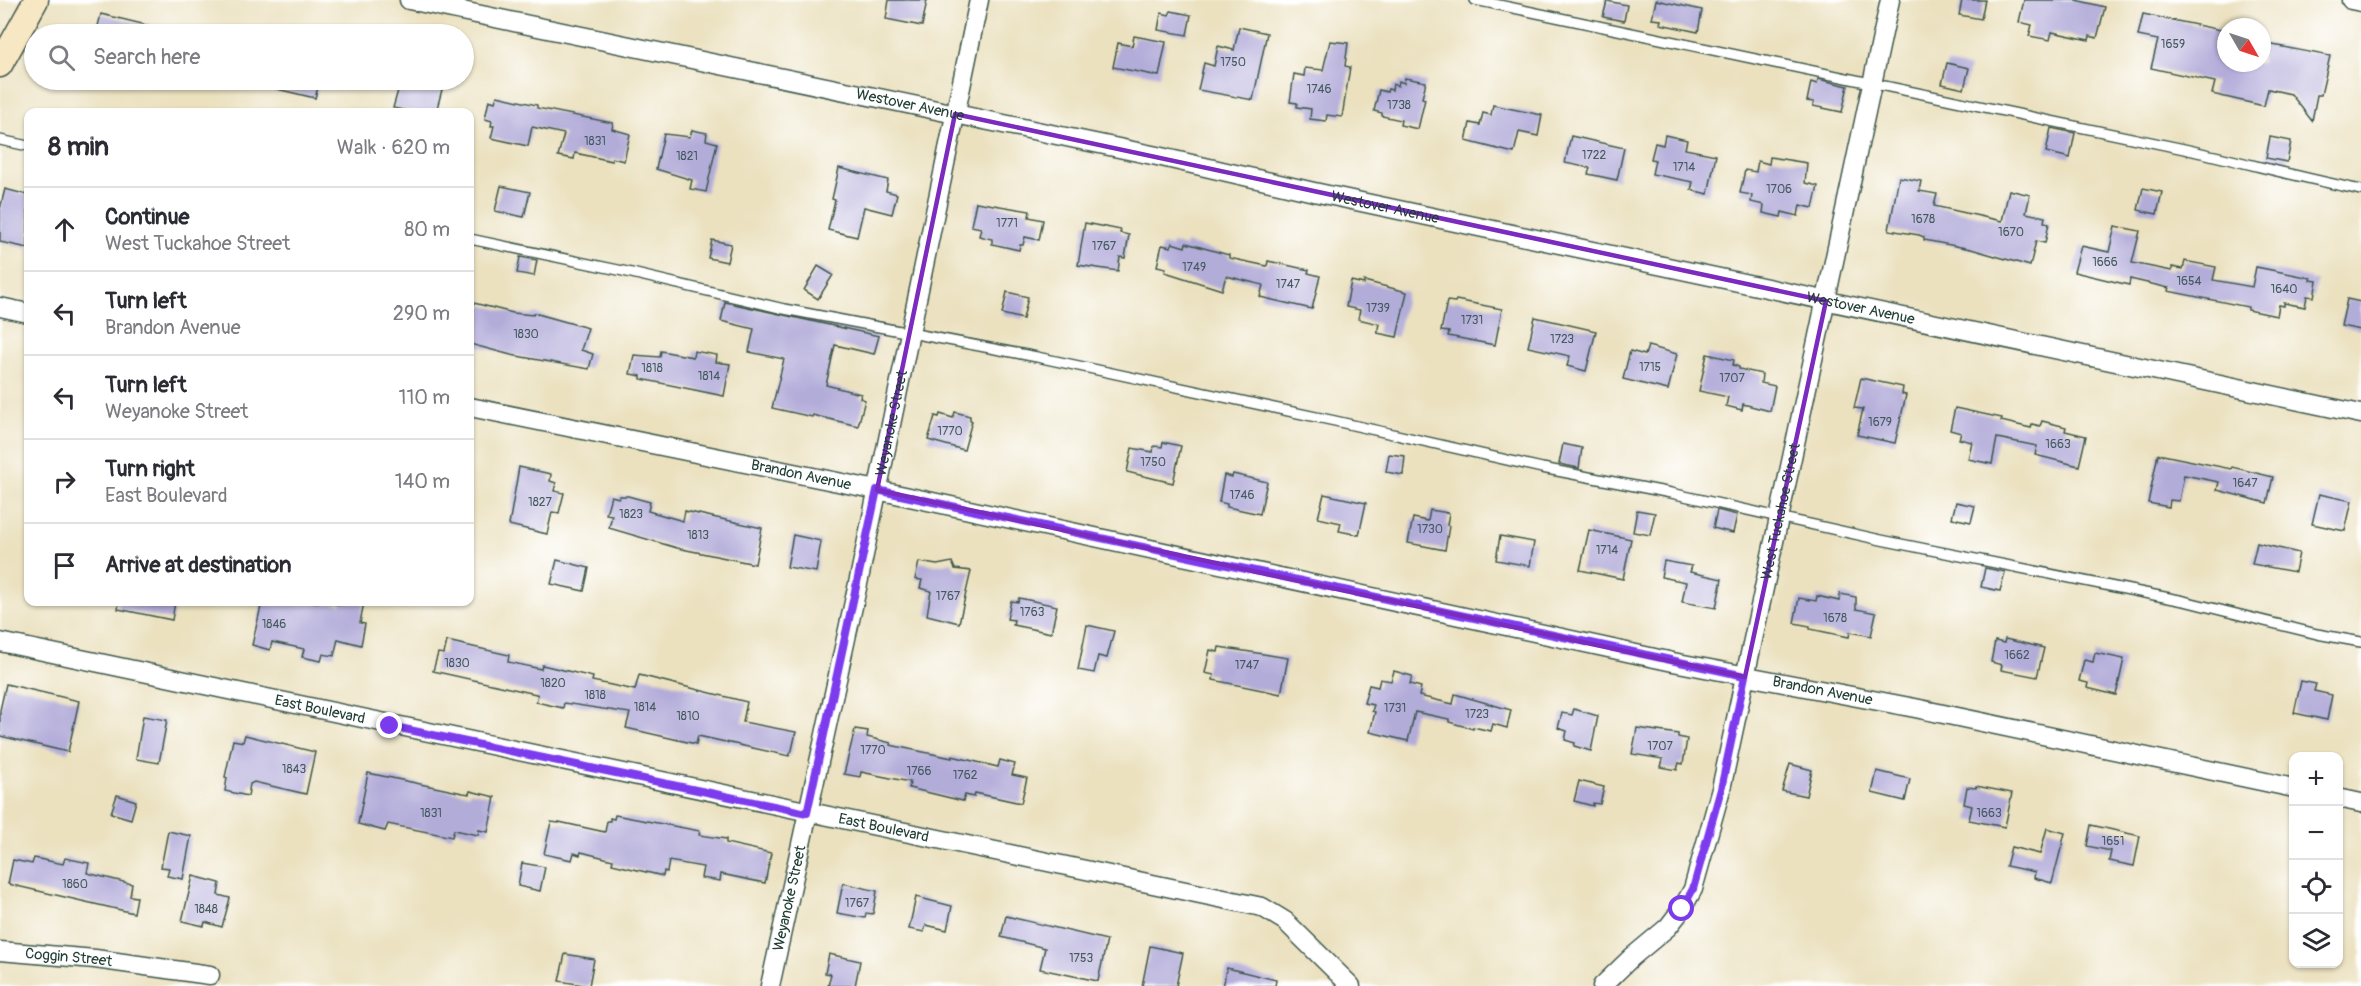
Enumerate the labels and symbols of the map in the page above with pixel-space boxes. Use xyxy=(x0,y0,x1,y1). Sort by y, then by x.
north arrow xyxy=(2217,18,2271,72)
house number: 1659 xyxy=(2161,37,2185,52)
house number: 1750 xyxy=(1220,55,1246,70)
house number: 1746 xyxy=(1307,82,1332,97)
street label: Westover Avenue xyxy=(854,84,966,126)
house number: 1738 xyxy=(1387,98,1411,113)
house number: 1831 xyxy=(584,134,606,149)
house number: 1722 xyxy=(1582,148,1607,163)
house number: 1821 xyxy=(676,149,698,164)
house number: 1714 xyxy=(1673,160,1695,175)
house number: 1706 xyxy=(1766,182,1792,197)
street label: Westover Avenue xyxy=(1329,187,1442,228)
house number: 1678 xyxy=(1911,212,1935,227)
house number: 1771 xyxy=(996,216,1018,231)
house number: 1670 xyxy=(1998,225,2024,240)
house number: 1767 xyxy=(1092,239,1117,254)
house number: 1666 xyxy=(2092,255,2118,270)
house number: 1749 xyxy=(1182,260,1206,275)
house number: 1654 xyxy=(2176,274,2202,289)
house number: 1747 xyxy=(1276,277,1301,292)
house number: 1640 xyxy=(2271,282,2297,297)
street label: Westover Avenue xyxy=(1805,288,1917,329)
house number: 1739 xyxy=(1366,301,1390,316)
house number: 1731 xyxy=(1461,313,1483,328)
house number: 1830 xyxy=(513,327,539,342)
house number: 1723 xyxy=(1550,332,1574,347)
house number: 1715 xyxy=(1639,360,1661,375)
house number: 1818 xyxy=(641,361,663,376)
street label: Weyanoke Street xyxy=(872,367,912,478)
house number: 1814 xyxy=(698,369,720,384)
house number: 1707 xyxy=(1719,371,1745,386)
house number: 1679 xyxy=(1868,415,1892,430)
house number: 1770 xyxy=(937,424,963,439)
house number: 1663 xyxy=(2045,437,2071,452)
street label: West Tuckahoe Street xyxy=(1757,441,1805,581)
house number: 1750 xyxy=(1140,455,1166,470)
street label: Brandon Avenue xyxy=(749,456,853,495)
house number: 1647 xyxy=(2233,476,2258,491)
house number: 1746 xyxy=(1230,488,1255,503)
house number: 1827 xyxy=(528,495,553,510)
house number: 1823 xyxy=(619,507,643,522)
house number: 1730 xyxy=(1417,522,1443,537)
house number: 1813 xyxy=(687,528,709,543)
house number: 1714 xyxy=(1596,543,1618,558)
house number: 1767 xyxy=(936,589,961,604)
house number: 1763 xyxy=(1020,605,1045,620)
house number: 1678 xyxy=(1823,611,1847,626)
house number: 1846 xyxy=(262,617,286,632)
house number: 1662 xyxy=(2004,648,2030,663)
house number: 1830 xyxy=(444,656,470,671)
house number: 1747 xyxy=(1235,658,1260,673)
street label: Brandon Avenue xyxy=(1771,672,1875,710)
house number: 1820 xyxy=(540,676,566,691)
house number: 1818 xyxy=(584,688,606,703)
street label: East Boulevard xyxy=(273,691,367,728)
house number: 1814 xyxy=(634,700,656,715)
house number: 1731 xyxy=(1384,701,1406,716)
house number: 1723 xyxy=(1465,707,1489,722)
house number: 1810 xyxy=(676,709,700,724)
route end xyxy=(376,712,402,738)
house number: 1707 xyxy=(1647,739,1673,754)
house number: 1770 xyxy=(860,743,886,758)
house number: 1843 xyxy=(282,762,306,777)
house number: 1766 xyxy=(906,764,932,779)
house number: 1762 xyxy=(953,768,978,783)
house number: 1831 xyxy=(420,806,442,821)
house number: 1663 xyxy=(1976,806,2002,821)
street label: East Boulevard xyxy=(837,809,931,847)
house number: 1651 xyxy=(2102,834,2124,849)
street label: Weyanoke Street xyxy=(769,843,811,953)
house number: 1860 xyxy=(62,877,88,892)
route start xyxy=(1668,895,1694,921)
house number: 1767 xyxy=(845,896,870,911)
house number: 1848 xyxy=(194,902,218,917)
street label: Coggin Street xyxy=(24,944,114,971)
house number: 1753 xyxy=(1069,951,1093,966)

